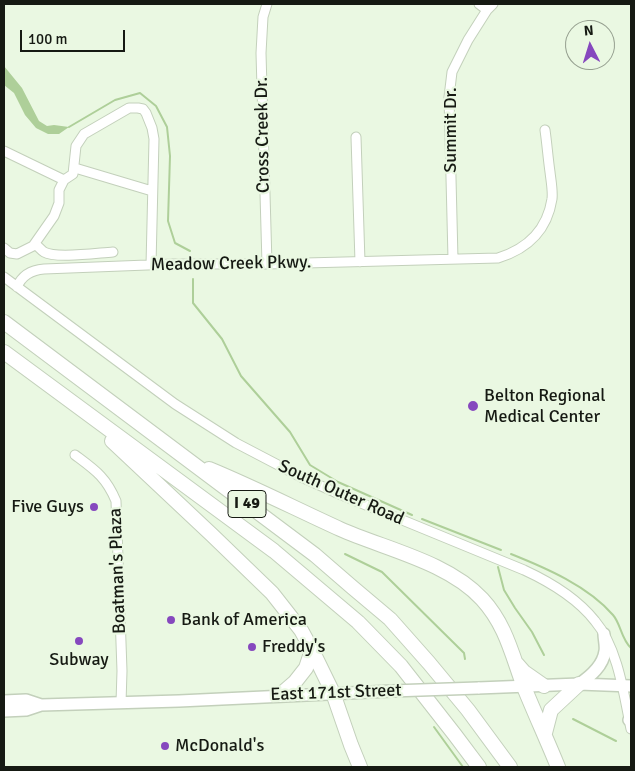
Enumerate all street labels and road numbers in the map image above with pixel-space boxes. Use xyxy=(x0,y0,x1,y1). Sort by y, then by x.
street label: Cross Creek Dr. xyxy=(251,77,275,193)
street label: Summit Dr. xyxy=(440,87,462,173)
street label: Meadow Creek Pkwy. xyxy=(150,252,312,276)
street label: South Outer Road xyxy=(275,456,407,530)
road number: I 49 xyxy=(228,490,266,518)
street label: Boatman's Plaza xyxy=(105,508,131,634)
street label: East 171st Street xyxy=(270,680,402,706)

